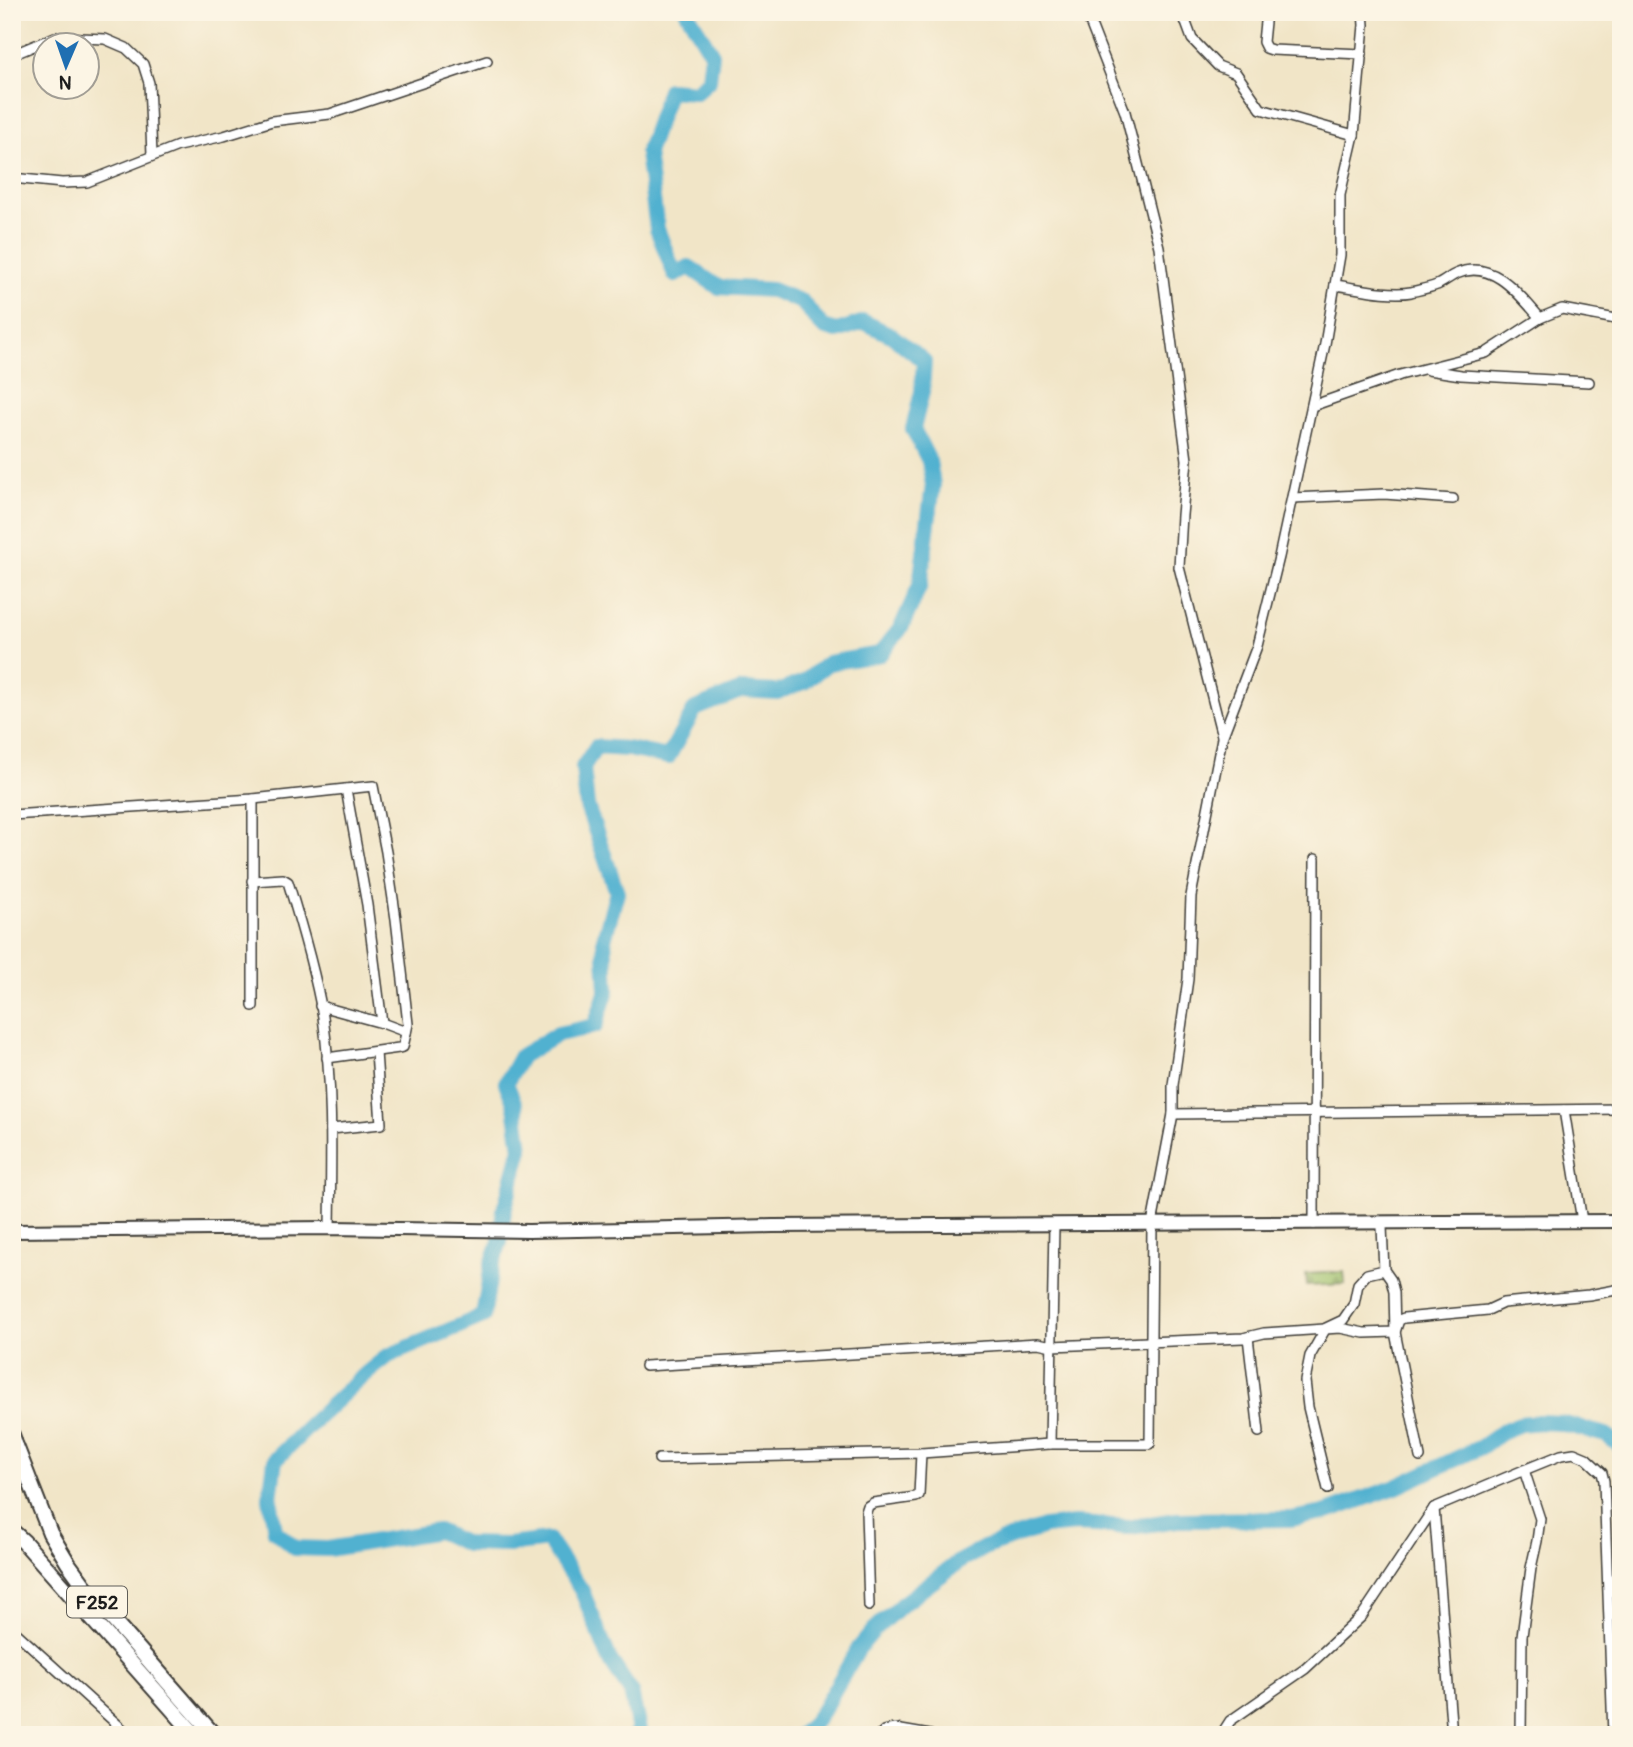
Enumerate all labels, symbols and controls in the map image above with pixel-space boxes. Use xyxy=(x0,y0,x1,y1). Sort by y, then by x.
north arrow xyxy=(32,32,102,102)
text: N xyxy=(58,70,72,94)
road number: F252 xyxy=(67,1586,127,1618)

